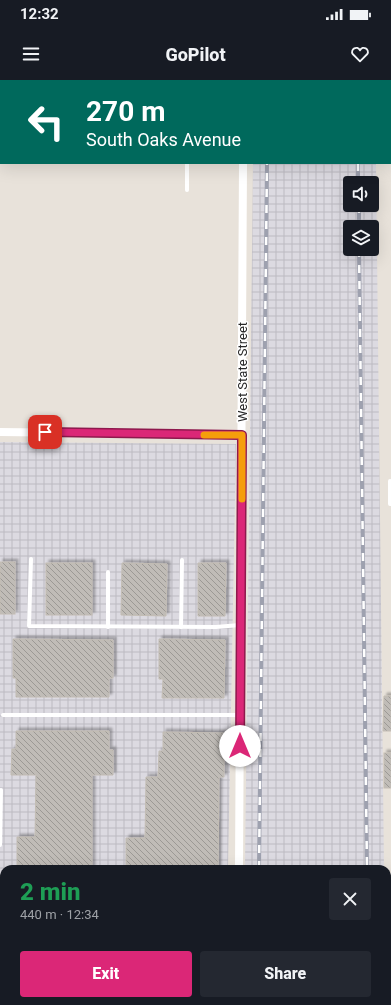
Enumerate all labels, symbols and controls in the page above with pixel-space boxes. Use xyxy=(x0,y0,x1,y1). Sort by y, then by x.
text: 12:32 xyxy=(20,5,59,23)
icon: menu xyxy=(20,43,42,65)
icon: heart xyxy=(349,43,371,65)
text: GoPilot xyxy=(165,44,226,65)
text: 270 m xyxy=(86,95,165,128)
icon: left xyxy=(20,96,72,148)
text: South Oaks Avenue xyxy=(86,129,241,150)
map controls xyxy=(343,176,379,256)
button: sound xyxy=(343,176,379,212)
button: layers xyxy=(343,220,379,256)
street label: West State Street xyxy=(235,322,250,422)
pin xyxy=(28,415,62,449)
icon: arrive xyxy=(34,421,56,443)
position arrow xyxy=(219,725,261,767)
text: 2 min xyxy=(20,878,81,906)
button: close xyxy=(329,878,371,920)
text: 440 m · 12:34 xyxy=(20,907,99,922)
button: Exit xyxy=(20,951,192,997)
button: Share xyxy=(200,951,371,997)

